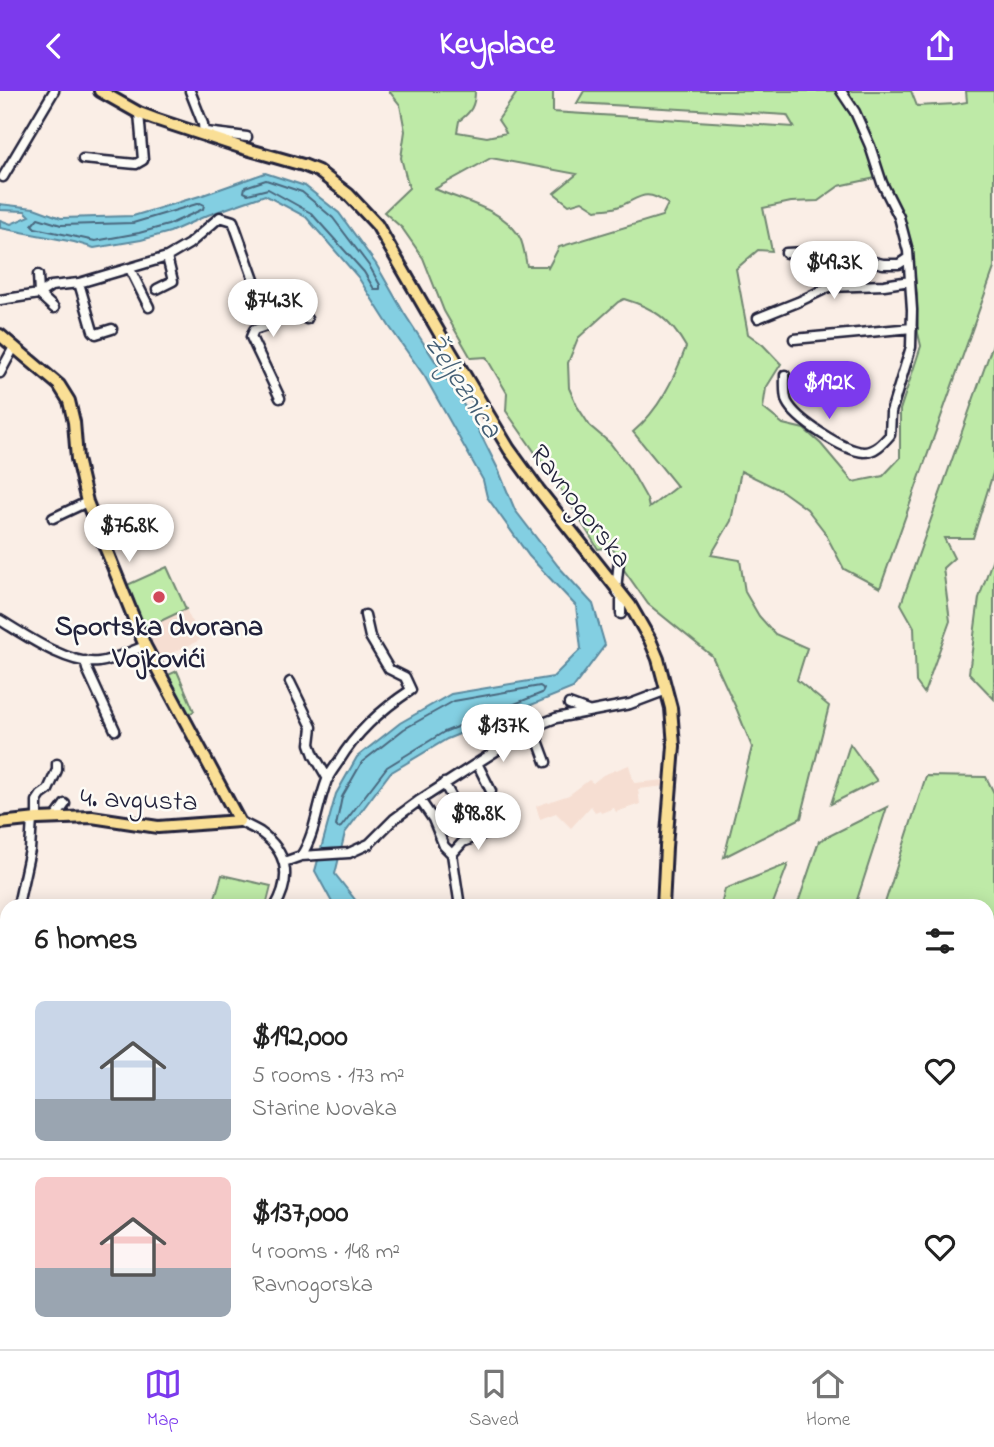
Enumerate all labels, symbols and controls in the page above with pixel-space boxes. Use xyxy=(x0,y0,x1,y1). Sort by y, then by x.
text: Keyplace xyxy=(439,22,555,69)
icon: back xyxy=(35,27,73,65)
icon: share xyxy=(921,27,959,65)
pin: $49.3K xyxy=(777,241,891,301)
text: $49.3K xyxy=(806,247,862,280)
pin: $74.3K xyxy=(216,279,330,339)
text: $74.3K xyxy=(244,285,302,318)
water label: Željeznica xyxy=(411,325,512,448)
pin: $192K xyxy=(780,361,878,421)
text: $192K xyxy=(804,367,854,400)
street label: Ravnogorska xyxy=(518,437,641,578)
pin: $76.8K xyxy=(72,505,186,564)
text: $76.8K xyxy=(100,510,158,543)
marker: Sportska dvorana Vojkovići xyxy=(151,589,167,605)
place label: Sportska dvorana Vojkovići xyxy=(55,608,263,681)
pin: $137K xyxy=(454,705,552,764)
text: $137K xyxy=(477,710,529,743)
street label: 4. avgusta xyxy=(79,779,198,824)
pin: $98.8K xyxy=(421,793,535,852)
text: $98.8K xyxy=(451,798,505,831)
text: 6 homes xyxy=(35,919,138,963)
icon: filters xyxy=(921,922,959,960)
text: $192,000 xyxy=(252,1016,348,1060)
icon: home xyxy=(91,1029,175,1113)
icon: heart xyxy=(921,1052,959,1090)
text: 5 rooms · 173 m² xyxy=(252,1060,405,1093)
text: Starine Novaka xyxy=(252,1093,397,1126)
text: $137,000 xyxy=(252,1192,348,1236)
icon: home xyxy=(91,1205,175,1289)
icon: heart xyxy=(921,1228,959,1266)
text: 4 rooms · 148 m² xyxy=(252,1236,400,1269)
text: Ravnogorska xyxy=(252,1269,373,1302)
tab: Map xyxy=(144,1365,182,1434)
tab: Saved xyxy=(469,1365,519,1434)
tab: Home xyxy=(806,1365,850,1434)

